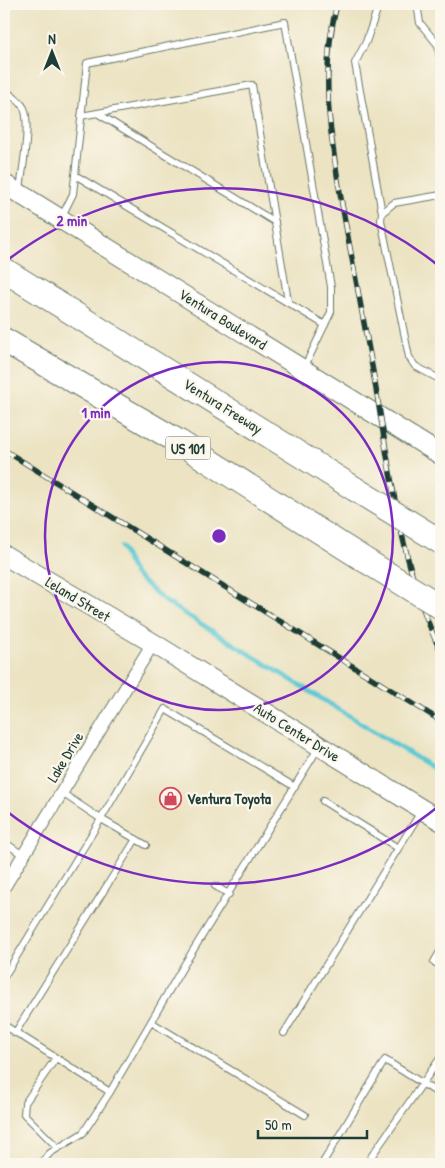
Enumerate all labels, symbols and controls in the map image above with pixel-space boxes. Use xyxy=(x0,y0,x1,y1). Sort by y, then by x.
north arrow xyxy=(28,28,78,78)
text: N xyxy=(48,29,56,48)
text: 2 min xyxy=(57,210,88,231)
street label: Ventura Boulevard xyxy=(175,283,271,355)
street label: Ventura Freeway xyxy=(179,373,267,439)
text: 1 min xyxy=(81,402,111,423)
road number: US 101 xyxy=(166,436,210,459)
centre of rings xyxy=(210,527,228,545)
street label: Leland Street xyxy=(42,571,115,627)
street label: Auto Center Drive xyxy=(250,697,344,767)
street label: Lake Drive xyxy=(42,728,88,786)
shop icon: Ventura Toyota xyxy=(159,786,183,810)
place label: Ventura Toyota xyxy=(187,788,271,810)
scale bar xyxy=(258,1108,366,1140)
text: 50 m xyxy=(265,1114,292,1135)

